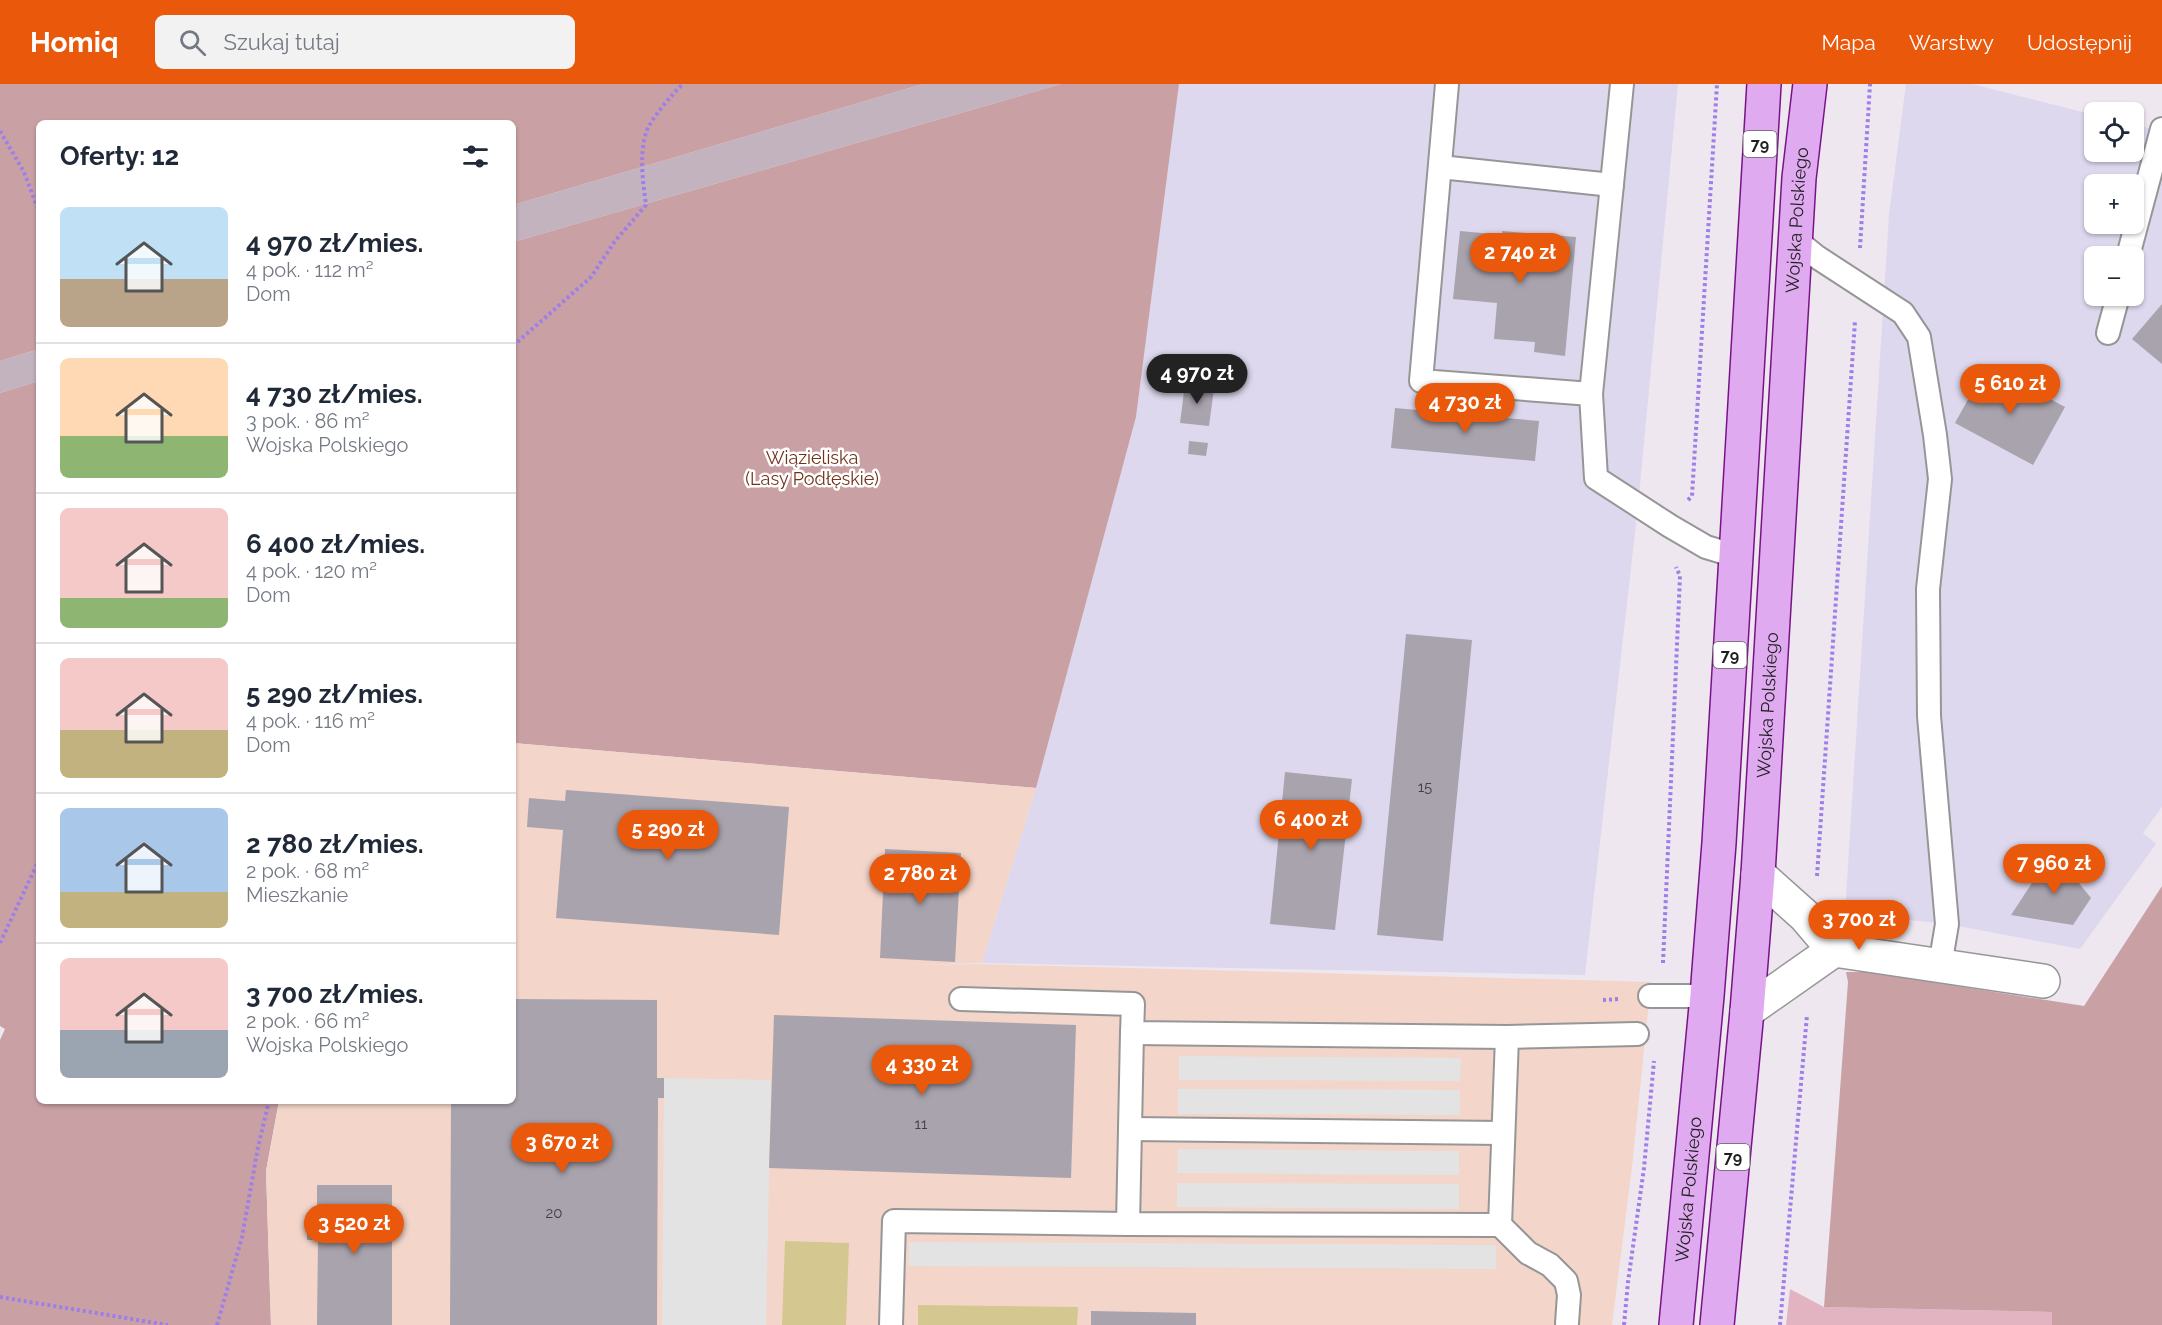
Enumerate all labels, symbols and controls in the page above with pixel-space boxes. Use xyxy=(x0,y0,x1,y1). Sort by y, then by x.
search box xyxy=(155,15,575,69)
text: Homiq xyxy=(30,26,119,59)
icon: search xyxy=(176,26,209,59)
text: Szukaj tutaj xyxy=(224,29,340,55)
text: Mapa xyxy=(1821,30,1876,55)
text: Warstwy xyxy=(1909,30,1994,55)
text: Udostępnij xyxy=(2027,30,2132,55)
map controls xyxy=(2084,102,2144,306)
button: locate xyxy=(2084,102,2144,162)
road number: 79 xyxy=(1744,131,1776,157)
icon: filters xyxy=(459,140,492,173)
text: Oferty: 12 xyxy=(60,141,179,171)
street label: Wojska Polskiego xyxy=(1781,146,1813,294)
button: + xyxy=(2084,174,2144,234)
text: 4 970 zł/mies. xyxy=(246,228,423,258)
icon: home xyxy=(108,231,180,303)
pin: 2 740 zł xyxy=(1458,233,1582,284)
text: 2 740 zł xyxy=(1484,240,1556,264)
button: − xyxy=(2084,246,2144,306)
text: 4 pok. · 112 m² xyxy=(246,258,373,282)
text: Dom xyxy=(246,282,291,306)
pin: 4 970 zł xyxy=(1135,354,1259,405)
text: 4 970 zł xyxy=(1160,361,1234,385)
pin: 5 610 zł xyxy=(1948,364,2072,415)
text: 5 610 zł xyxy=(1974,371,2046,395)
text: 4 730 zł/mies. xyxy=(246,379,423,409)
icon: home xyxy=(108,382,180,454)
pin: 4 730 zł xyxy=(1403,383,1527,434)
text: 4 730 zł xyxy=(1429,390,1501,414)
text: 3 pok. · 86 m² xyxy=(246,409,370,433)
text: Wojska Polskiego xyxy=(246,433,408,457)
park label: Wiązieliska (Lasy Podłęskie) xyxy=(745,447,879,489)
text: 6 400 zł/mies. xyxy=(246,529,425,559)
icon: home xyxy=(108,532,180,604)
text: 4 pok. · 120 m² xyxy=(246,559,377,583)
text: Dom xyxy=(246,583,291,607)
street label: Wojska Polskiego xyxy=(1753,631,1782,779)
road number: 79 xyxy=(1714,642,1746,668)
text: 5 290 zł/mies. xyxy=(246,679,423,709)
icon: home xyxy=(108,682,180,754)
text: 4 pok. · 116 m² xyxy=(246,709,375,733)
text: Dom xyxy=(246,733,291,757)
house number: 15 xyxy=(1418,778,1432,796)
pin: 6 400 zł xyxy=(1249,800,1373,851)
text: 6 400 zł xyxy=(1274,807,1348,831)
pin: 5 290 zł xyxy=(606,810,730,861)
text: 5 290 zł xyxy=(632,817,704,841)
text: 2 780 zł/mies. xyxy=(246,829,424,859)
icon: home xyxy=(108,832,180,904)
pin: 7 960 zł xyxy=(1992,844,2116,895)
text: 7 960 zł xyxy=(2017,851,2091,875)
pin: 2 780 zł xyxy=(858,854,982,905)
text: 2 pok. · 68 m² xyxy=(246,859,369,883)
text: 2 780 zł xyxy=(883,861,957,885)
text: Mieszkanie xyxy=(246,883,348,907)
pin: 3 700 zł xyxy=(1797,900,1921,951)
text: 3 700 zł xyxy=(1822,907,1896,931)
text: 3 700 zł/mies. xyxy=(246,979,424,1009)
icon: home xyxy=(108,982,180,1054)
text: 2 pok. · 66 m² xyxy=(246,1009,369,1033)
text: Wojska Polskiego xyxy=(246,1033,408,1057)
pin: 4 330 zł xyxy=(860,1045,984,1096)
text: 4 330 zł xyxy=(886,1052,958,1076)
house number: 11 xyxy=(915,1115,928,1133)
street label: Wojska Polskiego xyxy=(1671,1115,1706,1263)
pin: 3 670 zł xyxy=(500,1123,624,1174)
text: 3 670 zł xyxy=(525,1130,599,1154)
road number: 79 xyxy=(1716,1144,1750,1170)
pin: 3 520 zł xyxy=(292,1204,416,1255)
house number: 20 xyxy=(546,1204,563,1222)
text: 3 520 zł xyxy=(318,1211,390,1235)

